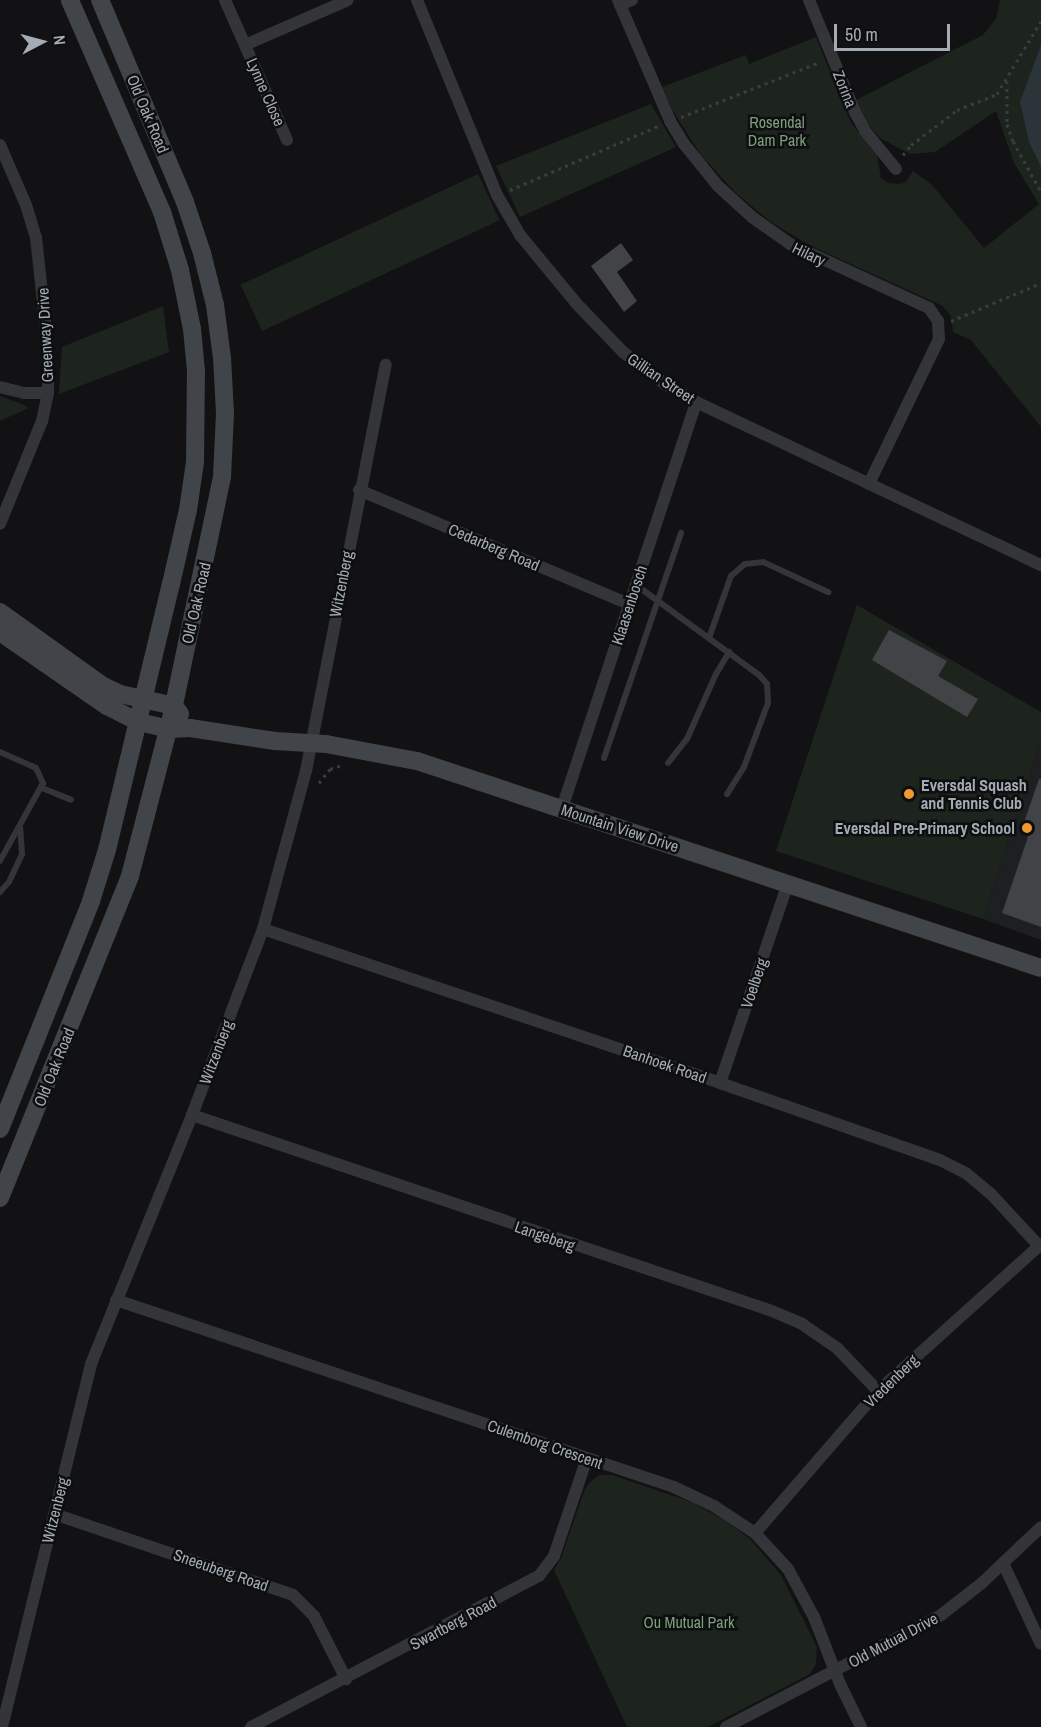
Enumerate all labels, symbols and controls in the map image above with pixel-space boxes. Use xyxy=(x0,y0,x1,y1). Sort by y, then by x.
north arrow xyxy=(12,12,72,72)
scale bar xyxy=(837,12,952,50)
text: 50 m xyxy=(845,22,878,47)
text: N xyxy=(48,34,71,46)
street label: Lynne Close xyxy=(242,55,290,129)
street label: Zorina xyxy=(829,68,861,110)
street label: Old Oak Road xyxy=(123,72,173,156)
park label: Rosendal Dam Park xyxy=(748,112,806,150)
street label: Hilary xyxy=(789,238,829,270)
street label: Greenway Drive xyxy=(33,287,57,383)
street label: Gillian Street xyxy=(624,349,698,407)
street label: Cedarberg Road xyxy=(446,519,542,575)
street label: Witzenberg xyxy=(325,549,357,619)
street label: Old Oak Road xyxy=(177,560,215,646)
street label: Klaasenbosch xyxy=(607,563,651,647)
place label: Eversdal Squash and Tennis Club xyxy=(921,775,1027,813)
marker: Eversdal Squash and Tennis Club xyxy=(902,787,916,801)
street label: Mountain View Drive xyxy=(559,800,681,856)
place label: Eversdal Pre-Primary School xyxy=(835,818,1015,838)
marker: Eversdal Pre-Primary School xyxy=(1020,821,1034,835)
street label: Voelberg xyxy=(736,955,772,1011)
street label: Witzenberg xyxy=(195,1017,237,1087)
street label: Old Oak Road xyxy=(30,1025,78,1109)
street label: Banhoek Road xyxy=(621,1041,709,1087)
street label: Langeberg xyxy=(512,1217,578,1255)
street label: Vredenberg xyxy=(860,1350,922,1412)
street label: Culemborg Crescent xyxy=(485,1415,605,1473)
street label: Witzenberg xyxy=(38,1475,72,1545)
street label: Sneeuberg Road xyxy=(171,1545,271,1595)
street label: Swartberg Road xyxy=(407,1592,499,1654)
street label: Old Mutual Drive xyxy=(845,1608,941,1672)
park label: Ou Mutual Park xyxy=(643,1612,735,1632)

